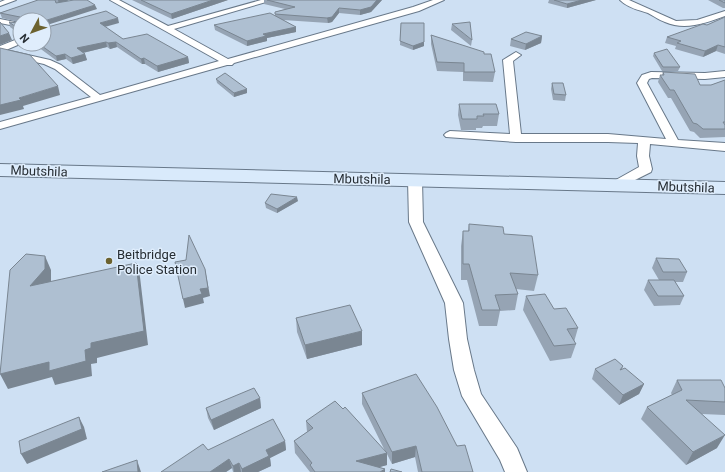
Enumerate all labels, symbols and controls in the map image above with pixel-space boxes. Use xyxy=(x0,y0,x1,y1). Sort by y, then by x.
north arrow xyxy=(12,12,52,52)
text: N xyxy=(17,31,32,45)
street label: Mbutshila xyxy=(10,163,68,179)
street label: Mbutshila xyxy=(333,171,391,187)
street label: Mbutshila xyxy=(657,179,715,195)
place label: Beitbridge Police Station xyxy=(117,247,197,277)
marker: Beitbridge Police Station xyxy=(104,256,114,266)

